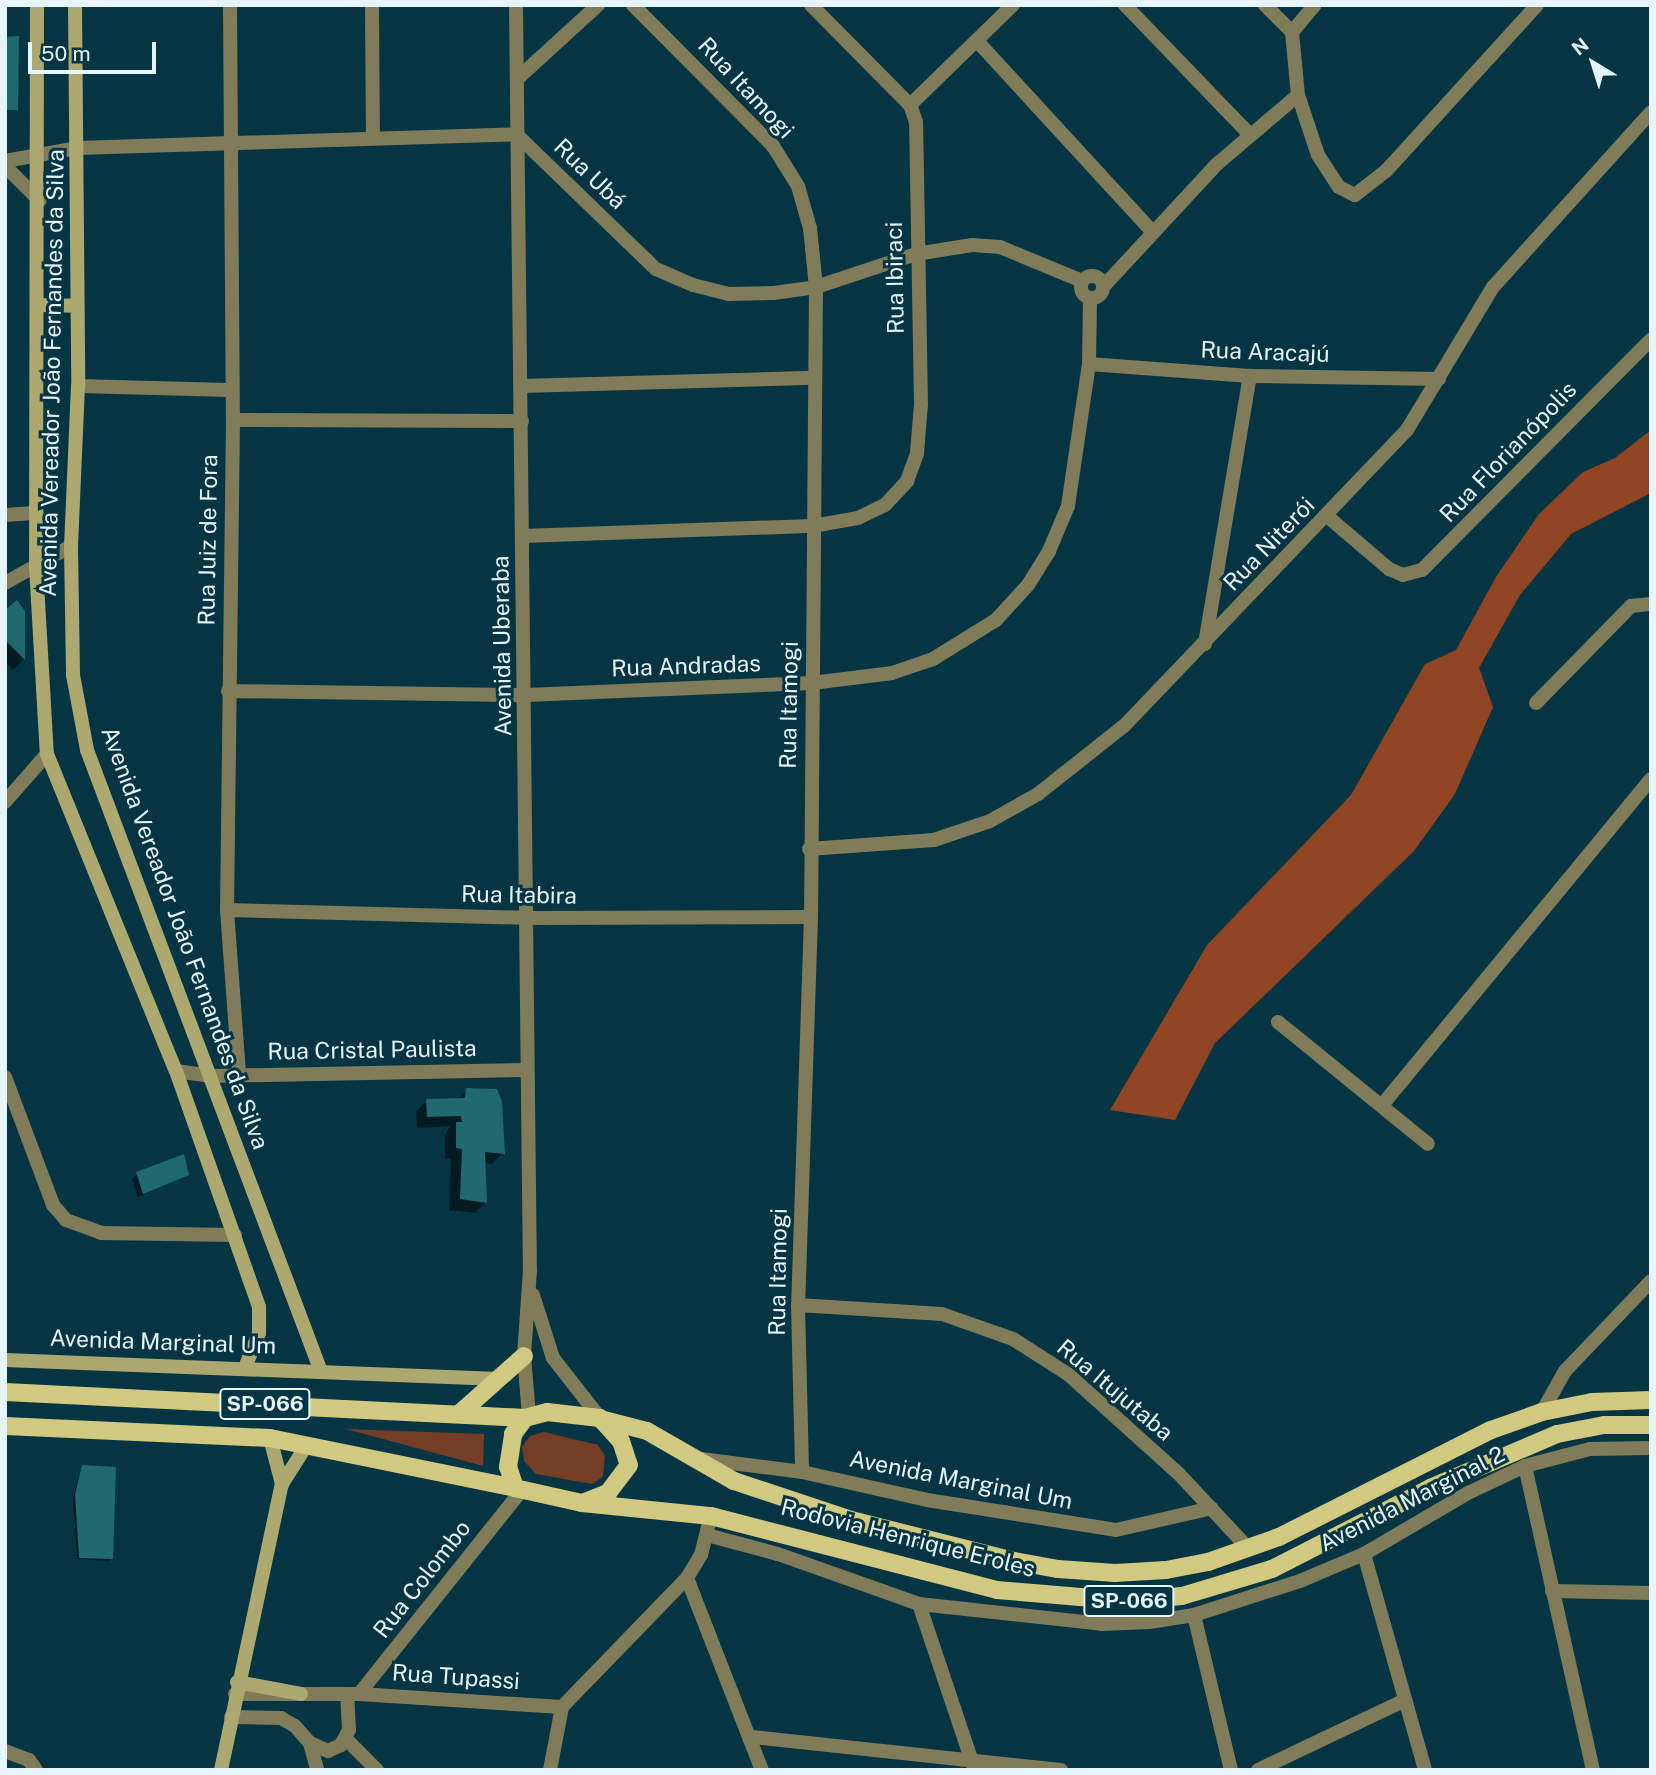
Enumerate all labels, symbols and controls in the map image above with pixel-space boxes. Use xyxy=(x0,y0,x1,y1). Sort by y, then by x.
scale bar xyxy=(32,28,159,72)
north arrow xyxy=(1558,28,1628,98)
street label: Rua Itamogi xyxy=(692,32,800,144)
text: N xyxy=(1567,33,1593,60)
text: 50 m xyxy=(41,41,91,66)
street label: Rua Ubá xyxy=(548,133,632,215)
street label: Avenida Vereador João Fernandes da Silva xyxy=(34,148,70,598)
street label: Rua Ibiraci xyxy=(880,222,910,334)
street label: Rua Aracajú xyxy=(1200,336,1330,368)
street label: Rua Florianópolis xyxy=(1434,376,1582,528)
street label: Rua Juiz de Fora xyxy=(193,454,223,626)
street label: Rua Niterói xyxy=(1218,492,1320,596)
street label: Avenida Uberaba xyxy=(487,555,517,737)
street label: Rua Itamogi xyxy=(774,641,804,769)
street label: Rua Andradas xyxy=(611,650,761,682)
street label: Avenida Vereador João Fernandes da Silva xyxy=(95,722,275,1154)
street label: Rua Itabira xyxy=(461,880,577,910)
street label: Rua Cristal Paulista xyxy=(267,1034,477,1066)
street label: Rua Itamogi xyxy=(763,1208,793,1336)
street label: Avenida Marginal Um xyxy=(49,1324,277,1360)
street label: Rua Itujutaba xyxy=(1051,1334,1179,1446)
road number: SP-066 xyxy=(218,1386,312,1422)
street label: Avenida Marginal 2 xyxy=(1315,1440,1509,1558)
street label: Avenida Marginal Um xyxy=(847,1445,1075,1515)
street label: Rodovia Henrique Eroles xyxy=(778,1493,1038,1583)
street label: Rua Colombo xyxy=(367,1515,477,1643)
road number: SP-066 xyxy=(1082,1584,1176,1618)
street label: Rua Tupassi xyxy=(391,1659,521,1695)

